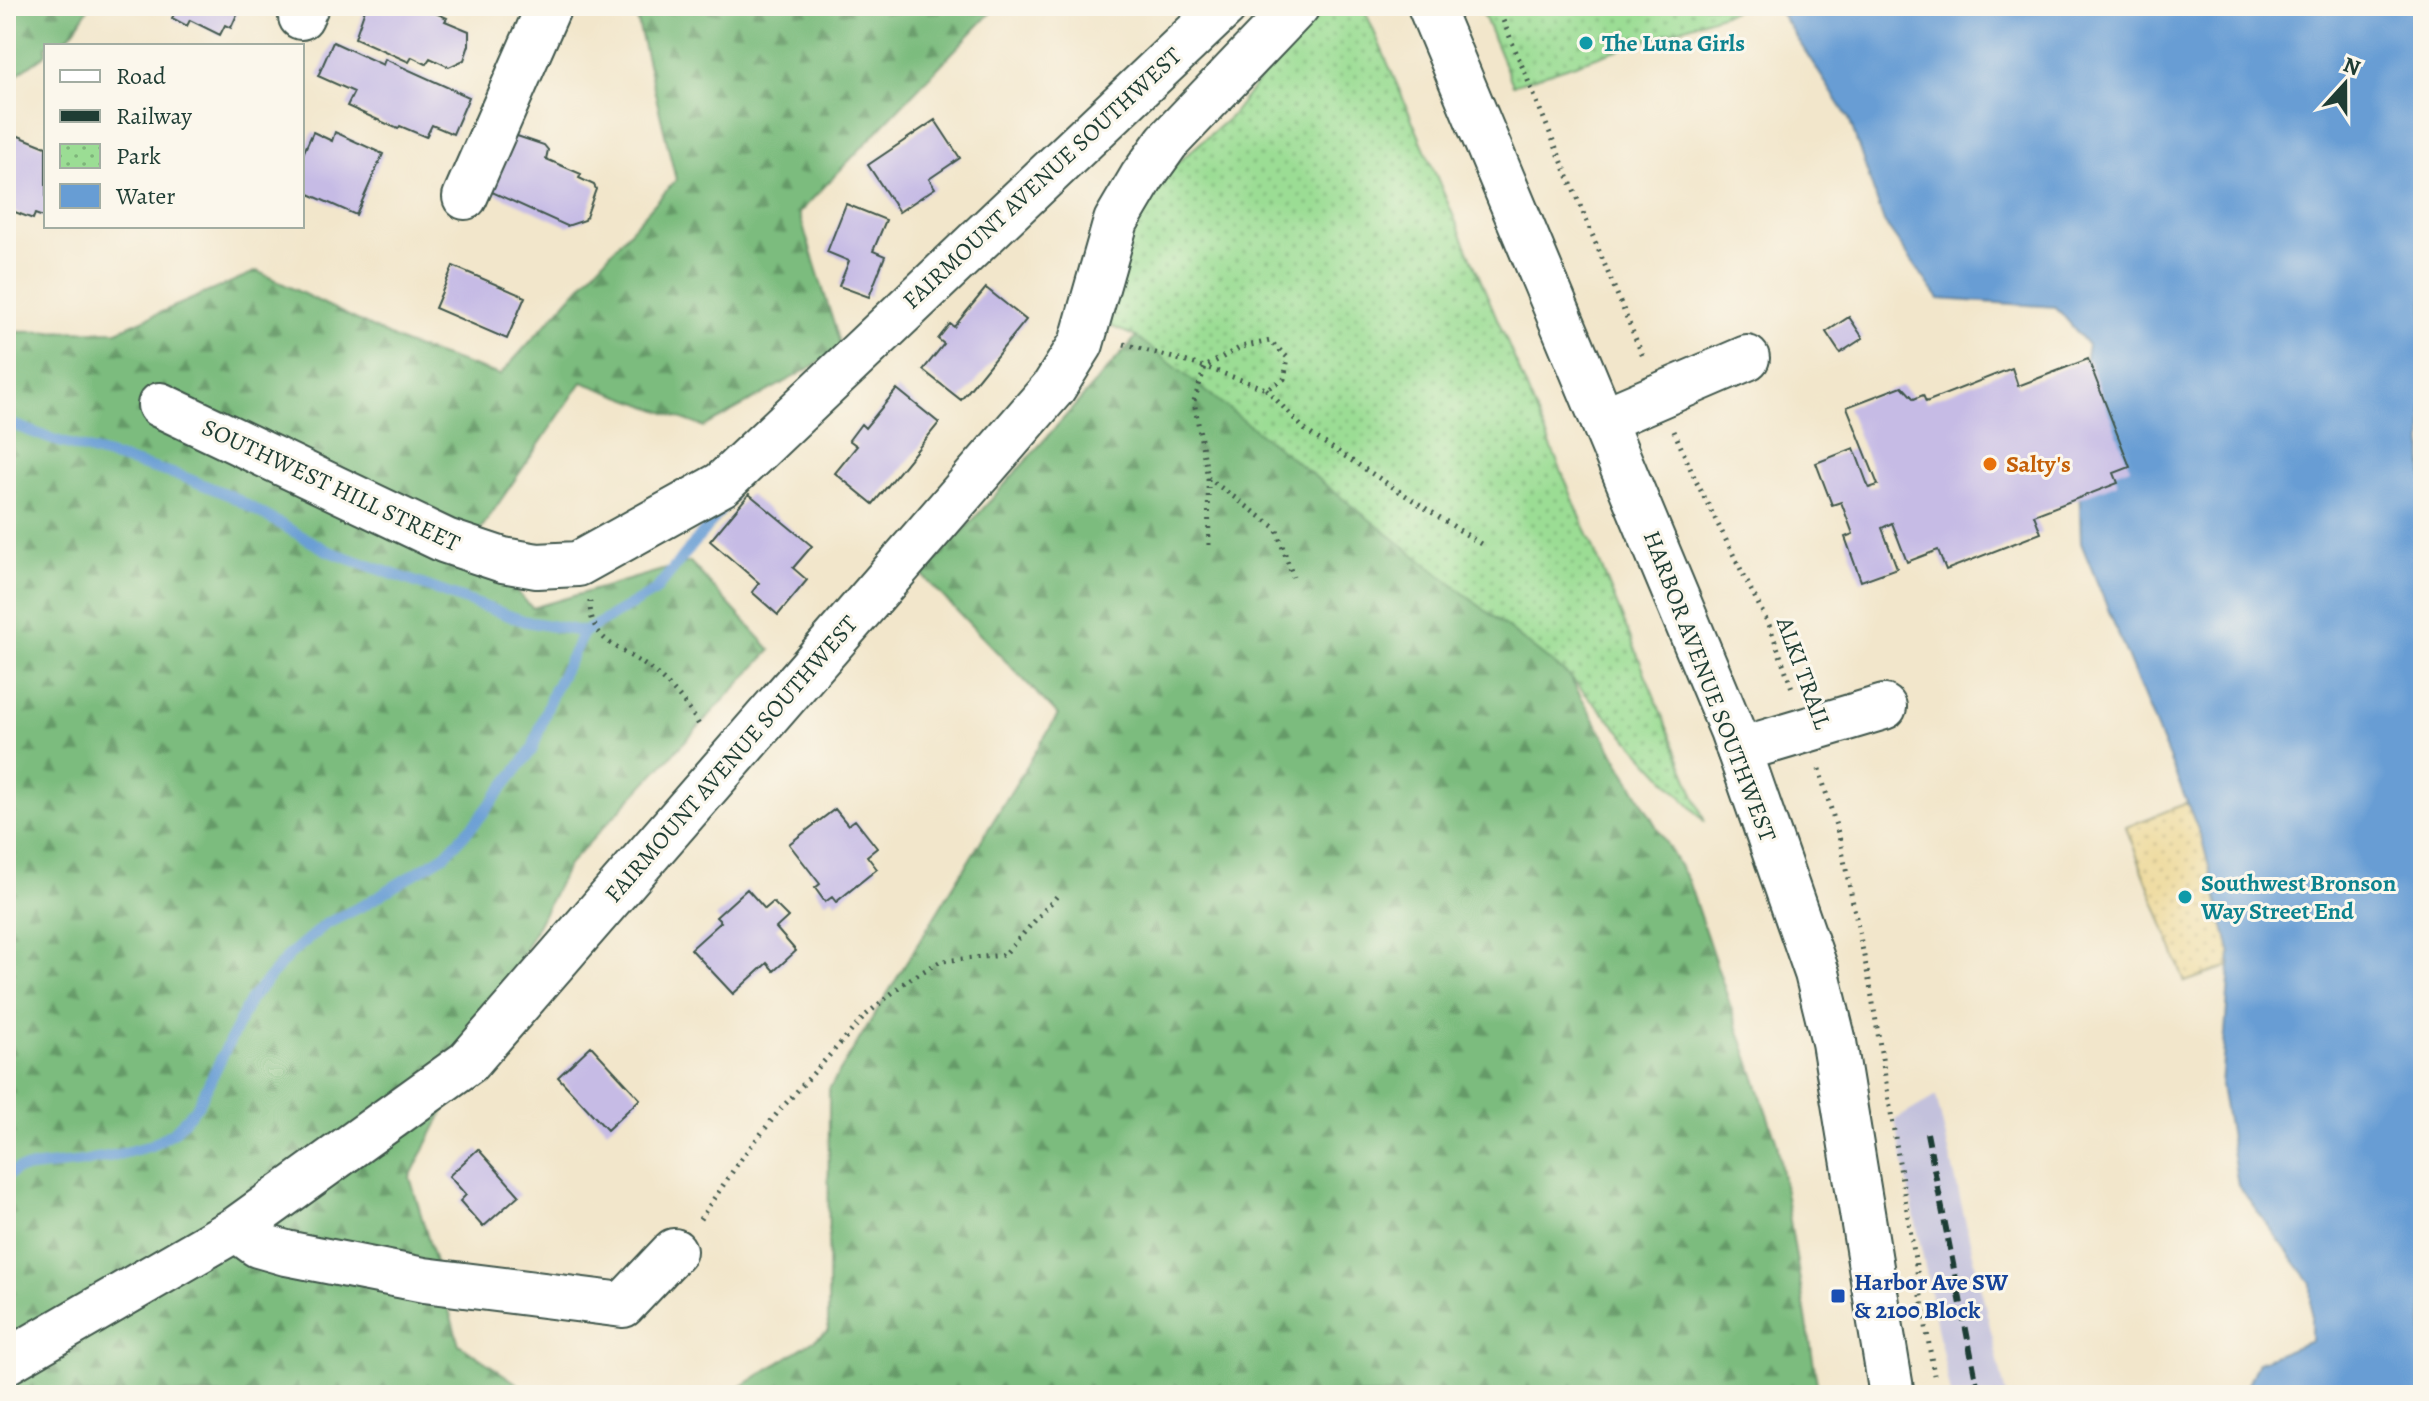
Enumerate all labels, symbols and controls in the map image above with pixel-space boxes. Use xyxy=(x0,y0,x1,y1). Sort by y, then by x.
place label: The Luna Girls xyxy=(1602,27,1745,59)
marker: The Luna Girls xyxy=(1577,34,1595,52)
street label: FAIRMOUNT AVENUE SOUTHWEST xyxy=(896,40,1188,316)
legend xyxy=(44,44,304,228)
north arrow xyxy=(2305,44,2385,124)
text: N xyxy=(2339,49,2365,83)
text: Road xyxy=(116,60,166,92)
text: Railway xyxy=(116,100,192,132)
text: Park xyxy=(116,140,161,172)
text: Water xyxy=(115,180,176,212)
street label: SOUTHWEST HILL STREET xyxy=(197,411,465,559)
place label: Salty's xyxy=(2006,448,2071,480)
marker: Salty's xyxy=(1981,455,1999,473)
street label: HARBOR AVENUE SOUTHWEST xyxy=(1636,526,1784,846)
street label: FAIRMOUNT AVENUE SOUTHWEST xyxy=(597,609,865,909)
street label: ALKI TRAIL xyxy=(1769,612,1839,734)
place label: Southwest Bronson Way Street End xyxy=(2200,867,2397,927)
marker: Southwest Bronson Way Street End xyxy=(2176,888,2194,906)
place label: Harbor Ave SW & 2100 Block xyxy=(1854,1266,2009,1326)
marker: Harbor Ave SW & 2100 Block xyxy=(1829,1287,1847,1305)

